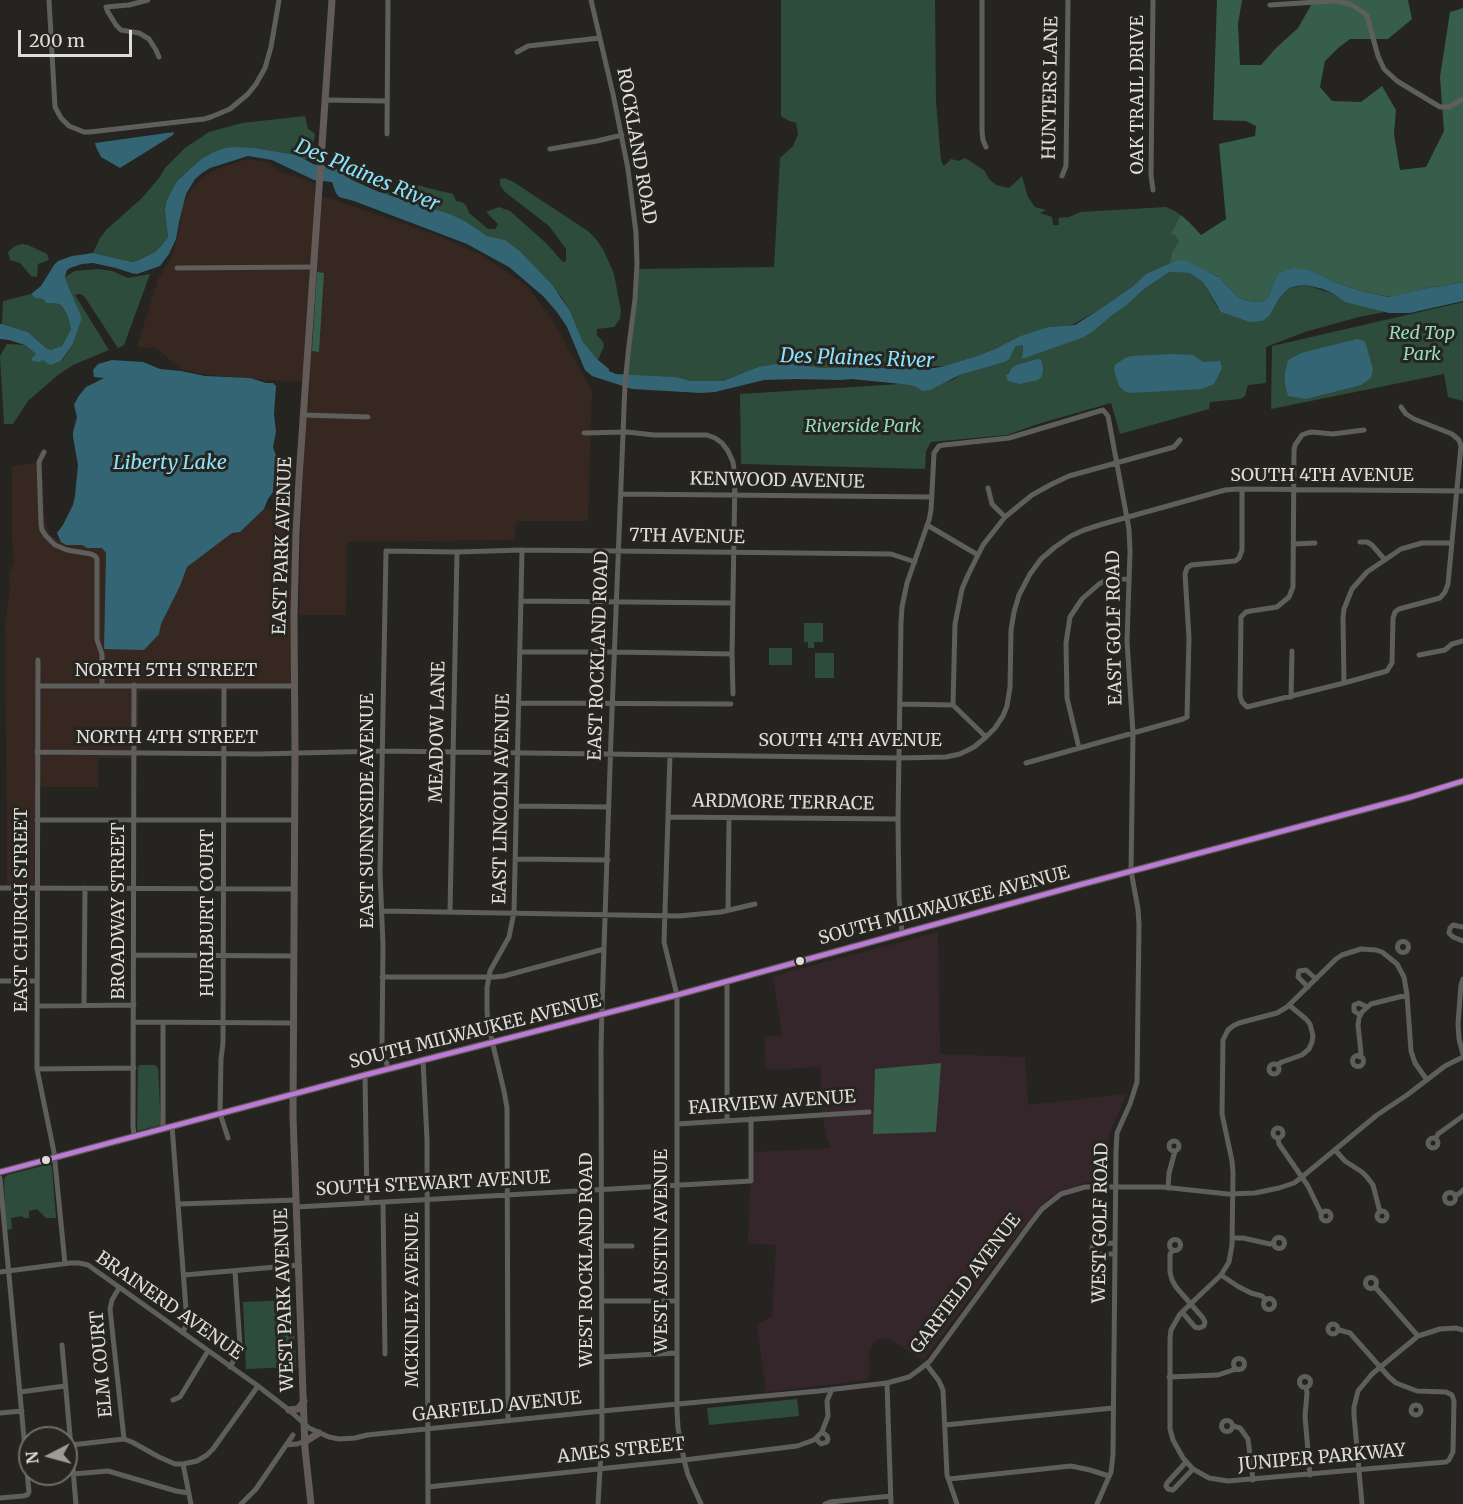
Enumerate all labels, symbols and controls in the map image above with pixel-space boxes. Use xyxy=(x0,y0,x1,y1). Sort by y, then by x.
street label: OAK TRAIL DRIVE xyxy=(1127,15,1149,175)
street label: HUNTERS LANE xyxy=(1039,16,1063,160)
scale bar xyxy=(21,18,135,56)
text: 200 m xyxy=(29,29,85,52)
street label: ROCKLAND ROAD xyxy=(612,66,660,226)
water label: Des Plaines River xyxy=(291,135,443,217)
park label: Red Top Park xyxy=(1389,323,1455,366)
water label: Des Plaines River xyxy=(780,344,934,374)
park label: Riverside Park xyxy=(805,416,921,438)
water label: Liberty Lake xyxy=(113,451,227,475)
street label: EAST PARK AVENUE xyxy=(269,457,297,635)
street label: SOUTH 4TH AVENUE xyxy=(1230,465,1414,487)
street label: KENWOOD AVENUE xyxy=(689,469,865,493)
street label: 7TH AVENUE xyxy=(629,525,745,549)
street label: EAST GOLF ROAD xyxy=(1103,550,1127,706)
street label: EAST ROCKLAND ROAD xyxy=(585,551,613,761)
street label: NORTH 5TH STREET xyxy=(75,660,257,682)
street label: MEADOW LANE xyxy=(426,661,450,803)
street label: EAST SUNNYSIDE AVENUE xyxy=(357,693,379,929)
street label: EAST LINCOLN AVENUE xyxy=(489,693,515,905)
street label: NORTH 4TH STREET xyxy=(76,727,258,749)
street label: SOUTH 4TH AVENUE xyxy=(758,730,942,752)
street label: ARDMORE TERRACE xyxy=(692,791,874,815)
street label: EAST CHURCH STREET xyxy=(11,808,33,1012)
street label: BROADWAY STREET xyxy=(108,822,130,1000)
street label: HURLBURT COURT xyxy=(197,829,219,997)
street label: SOUTH MILWAUKEE AVENUE xyxy=(816,862,1072,950)
unlabelled marker xyxy=(794,955,806,967)
street label: SOUTH MILWAUKEE AVENUE xyxy=(347,990,603,1074)
street label: FAIRVIEW AVENUE xyxy=(688,1086,856,1120)
street label: WEST GOLF ROAD xyxy=(1089,1143,1113,1303)
street label: WEST AUSTIN AVENUE xyxy=(651,1149,673,1353)
street label: WEST ROCKLAND ROAD xyxy=(576,1152,598,1368)
unlabelled marker xyxy=(40,1154,52,1166)
street label: SOUTH STEWART AVENUE xyxy=(315,1167,551,1201)
street label: WEST PARK AVENUE xyxy=(271,1208,299,1392)
street label: GARFIELD AVENUE xyxy=(906,1210,1026,1358)
street label: MCKINLEY AVENUE xyxy=(402,1212,424,1388)
street label: BRAINERD AVENUE xyxy=(92,1247,246,1365)
street label: ELM COURT xyxy=(87,1310,117,1418)
street label: GARFIELD AVENUE xyxy=(411,1387,583,1427)
north arrow xyxy=(18,1426,78,1486)
street label: AMES STREET xyxy=(556,1434,686,1468)
street label: JUNIPER PARKWAY xyxy=(1237,1440,1407,1476)
text: N xyxy=(21,1450,43,1465)

